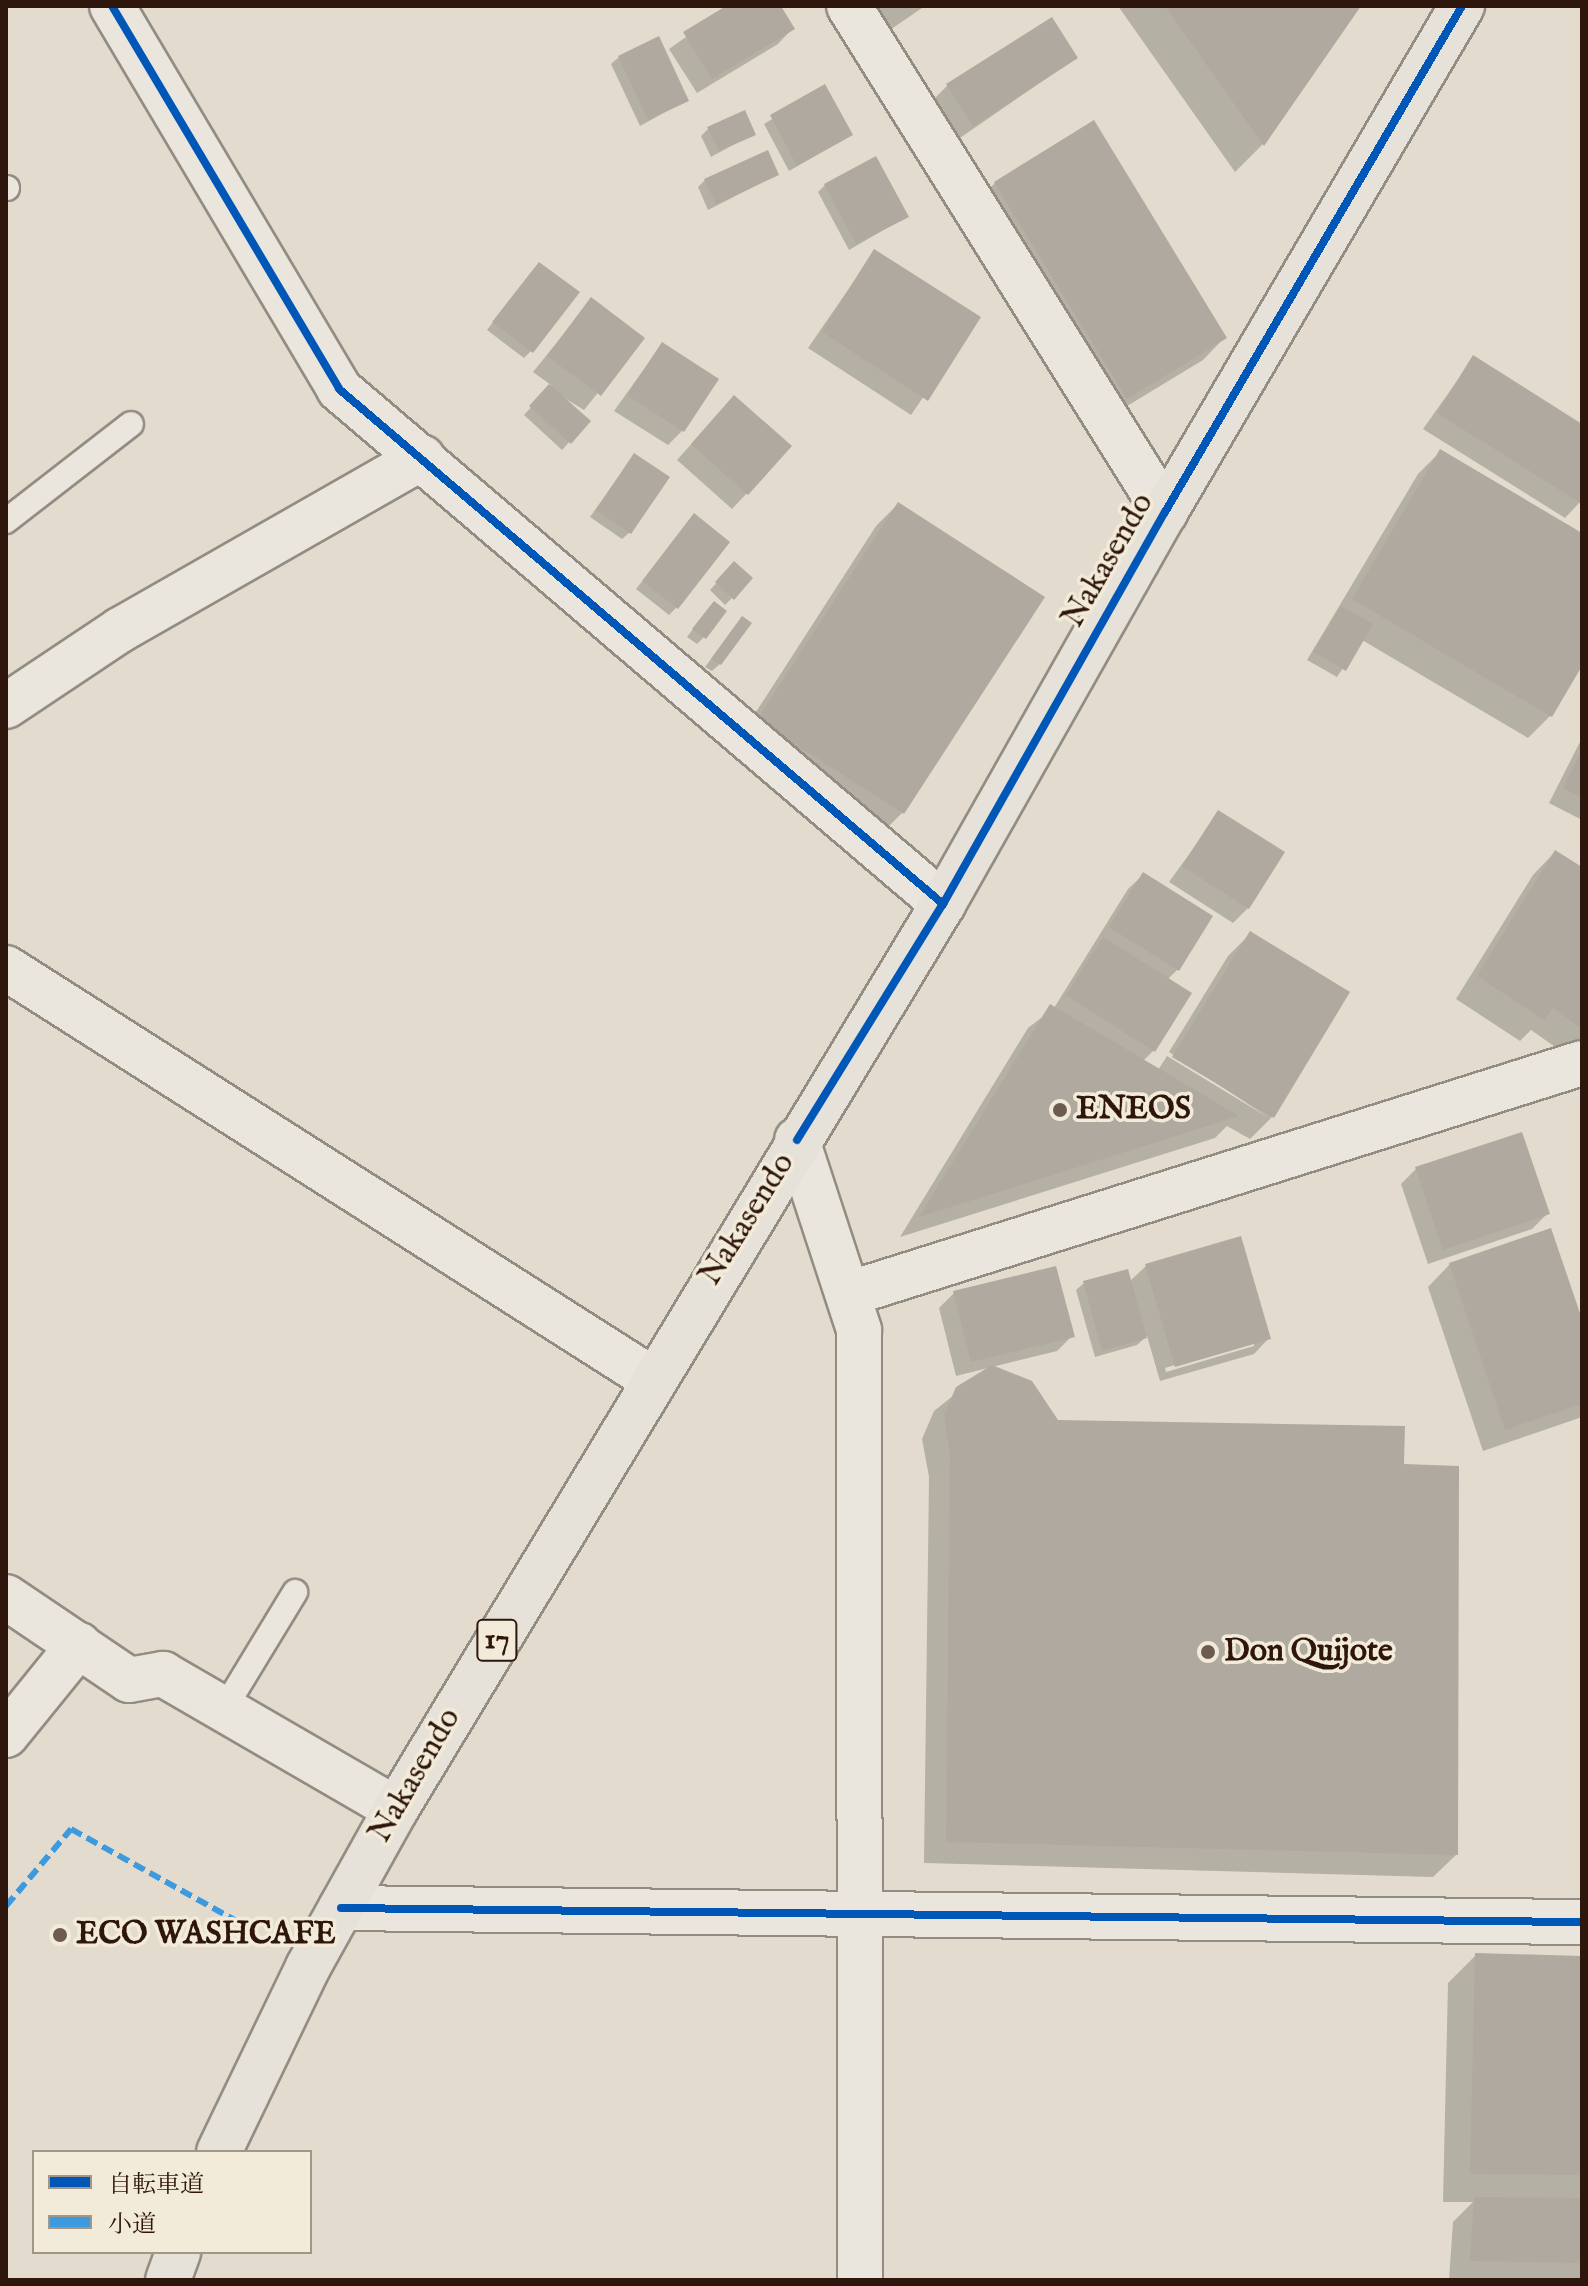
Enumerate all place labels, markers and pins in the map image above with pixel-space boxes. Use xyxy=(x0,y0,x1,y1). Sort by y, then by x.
place label: ENEOS xyxy=(1076,1091,1191,1129)
marker: ENEOS xyxy=(1051,1101,1069,1119)
place label: Don Quijote xyxy=(1224,1633,1393,1671)
marker: Don Quijote xyxy=(1199,1643,1217,1661)
place label: ECO WASHCAFE xyxy=(76,1916,336,1954)
marker: ECO WASHCAFE xyxy=(51,1926,69,1944)

